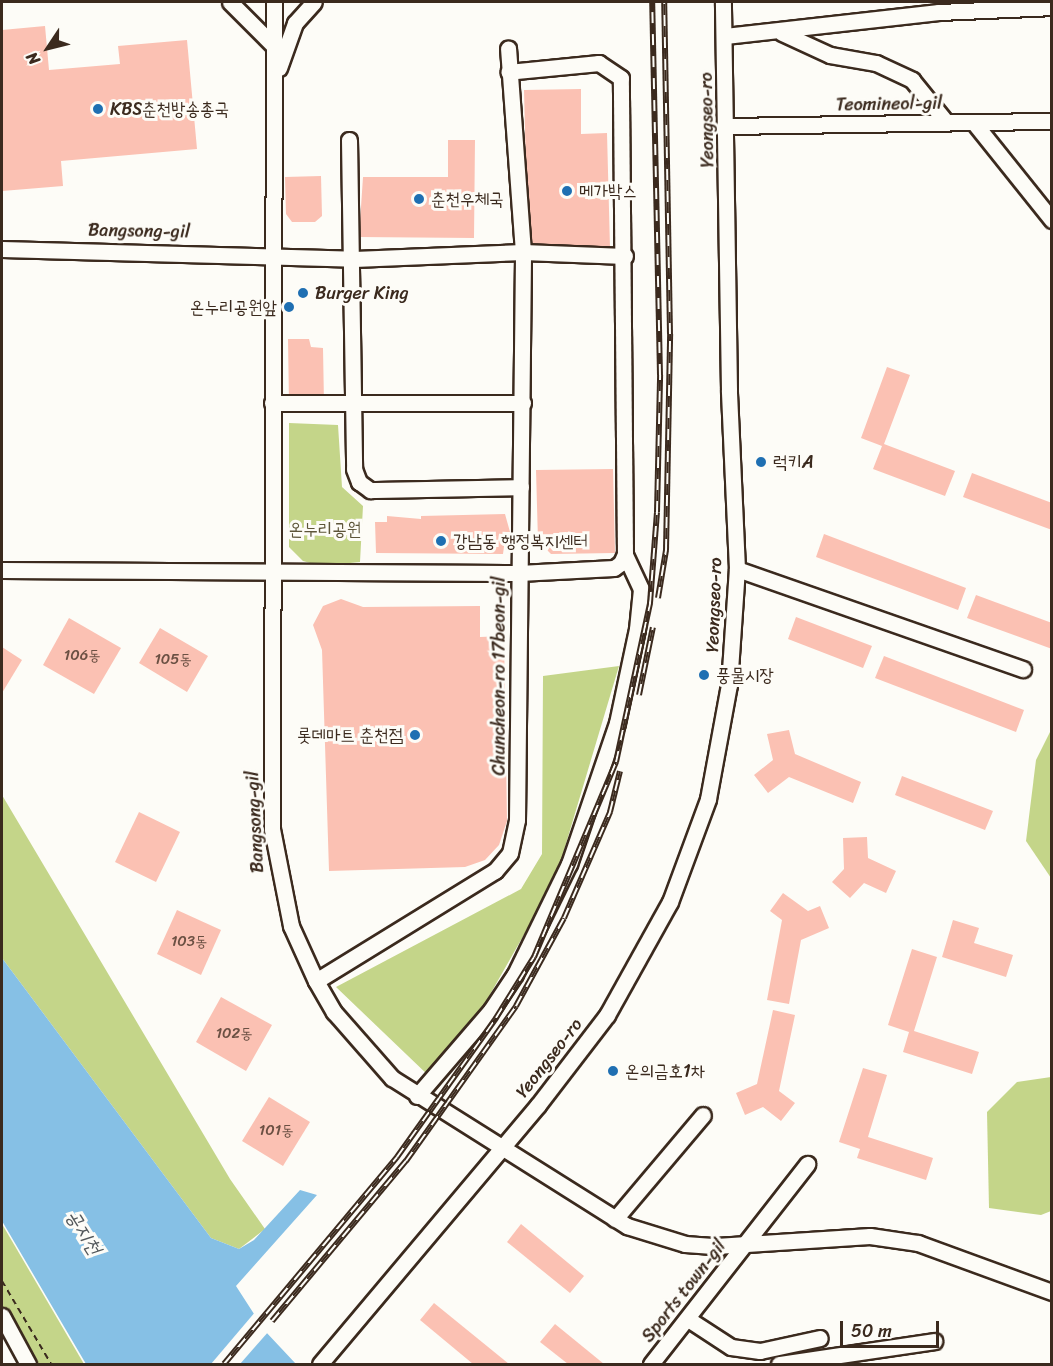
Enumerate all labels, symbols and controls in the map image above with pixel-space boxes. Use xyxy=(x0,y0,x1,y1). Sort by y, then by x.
north arrow xyxy=(18,18,78,78)
text: N xyxy=(18,46,48,71)
street label: Yeongseo-ro xyxy=(695,72,719,168)
street label: Teomineol-gil xyxy=(836,92,942,116)
place label: KBS춘천방송총국 xyxy=(110,98,229,120)
marker: KBS춘천방송총국 xyxy=(91,102,105,116)
place label: 메가박스 xyxy=(579,180,637,202)
marker: 메가박스 xyxy=(560,184,574,198)
place label: 춘천우체국 xyxy=(431,188,503,210)
marker: 춘천우체국 xyxy=(412,192,426,206)
street label: Bangsong-gil xyxy=(88,219,190,243)
place label: Burger King xyxy=(315,282,408,304)
marker: Burger King xyxy=(296,286,310,300)
place label: 온누리공원앞 xyxy=(190,296,277,318)
marker: 온누리공원앞 xyxy=(282,300,296,314)
place label: 럭키A xyxy=(773,451,814,473)
marker: 럭키A xyxy=(754,455,768,469)
park label: 온누리공원 xyxy=(289,518,361,540)
place label: 강남동 행정복지센터 xyxy=(453,530,588,552)
marker: 강남동 행정복지센터 xyxy=(434,534,448,548)
street label: Yeongseo-ro xyxy=(702,557,726,653)
street label: Chuncheon-ro 17beon-gil xyxy=(488,576,510,776)
house number: 106동 xyxy=(64,647,100,665)
house number: 105동 xyxy=(154,651,192,669)
place label: 풍물시장 xyxy=(716,664,774,686)
marker: 풍물시장 xyxy=(697,668,711,682)
place label: 롯데마트 춘천점 xyxy=(297,724,403,746)
marker: 롯데마트 춘천점 xyxy=(408,728,422,742)
street label: Bangsong-gil xyxy=(242,770,268,874)
house number: 103동 xyxy=(171,933,207,951)
street label: Yeongseo-ro xyxy=(511,1014,587,1102)
house number: 102동 xyxy=(216,1025,252,1043)
place label: 온의금호1차 xyxy=(625,1060,705,1082)
marker: 온의금호1차 xyxy=(606,1064,620,1078)
house number: 101동 xyxy=(259,1122,293,1140)
water label: 공지천 xyxy=(61,1205,107,1259)
street label: Sports town-gil xyxy=(637,1235,731,1347)
scale bar xyxy=(843,1309,942,1347)
text: 50 m xyxy=(851,1315,892,1347)

